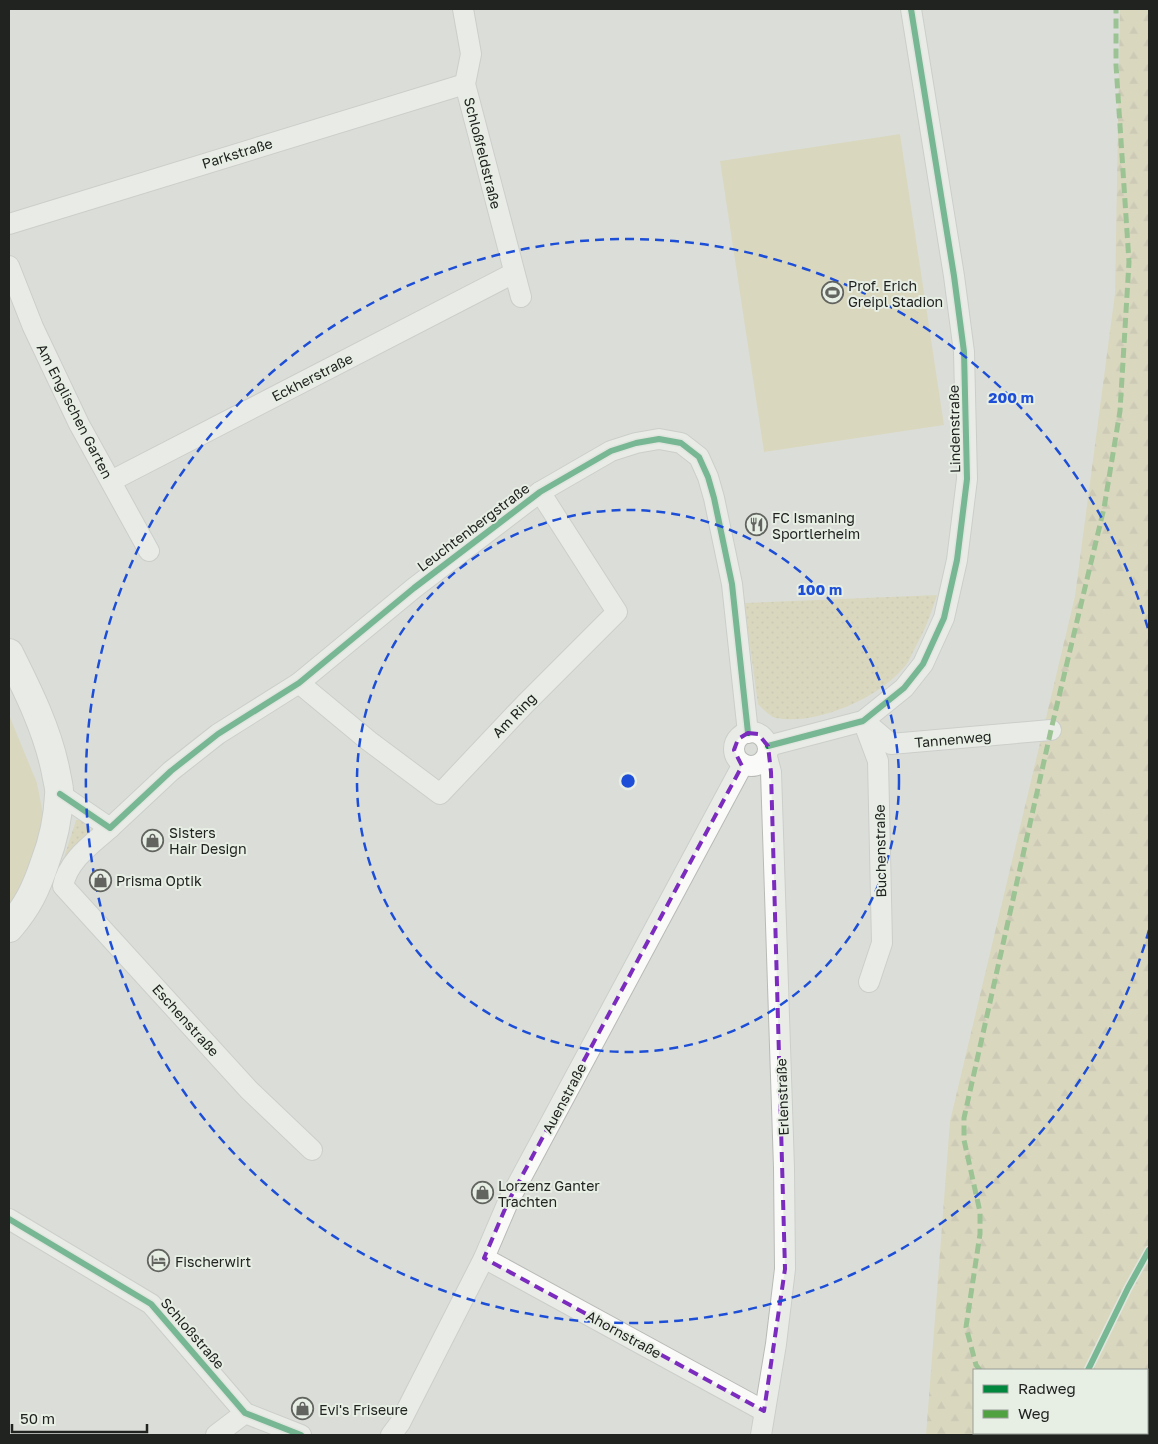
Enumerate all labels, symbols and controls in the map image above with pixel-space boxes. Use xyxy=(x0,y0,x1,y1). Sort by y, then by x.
street label: Schloßfeldstraße xyxy=(461,95,505,211)
street label: Parkstraße xyxy=(200,134,274,172)
place label: Prof. Erich Greipl Stadion xyxy=(848,277,943,310)
sports icon: Prof. Erich Greipl Stadion xyxy=(820,281,844,305)
street label: Am Englischen Garten xyxy=(34,341,116,481)
street label: Eckherstraße xyxy=(269,349,355,405)
street label: Lindenstraße xyxy=(945,385,963,473)
text: 200 m xyxy=(988,388,1034,406)
street label: Leuchtenbergstraße xyxy=(414,479,532,575)
place label: FC Ismaning Sportlerheim xyxy=(772,509,860,542)
restaurant icon: FC Ismaning Sportlerheim xyxy=(744,513,768,537)
text: 100 m xyxy=(798,580,842,598)
street label: Am Ring xyxy=(489,689,539,741)
street label: Tannenweg xyxy=(914,727,992,751)
centre of rings xyxy=(619,772,637,790)
street label: Buchenstraße xyxy=(871,804,889,898)
place label: Sisters Hair Design xyxy=(169,824,247,857)
shop icon: Sisters Hair Design xyxy=(141,828,165,852)
shop icon: Prisma Optik xyxy=(88,868,112,892)
place label: Prisma Optik xyxy=(116,872,202,889)
street label: Eschenstraße xyxy=(149,980,223,1060)
street label: Erlenstraße xyxy=(772,1058,792,1136)
street label: Auenstraße xyxy=(538,1060,590,1136)
place label: Lorzenz Ganter Trachten xyxy=(498,1177,600,1210)
shop icon: Lorzenz Ganter Trachten xyxy=(470,1181,494,1205)
hotel icon: Fischerwirt xyxy=(147,1249,171,1273)
place label: Fischerwirt xyxy=(175,1253,251,1270)
street label: Schloßstraße xyxy=(158,1294,228,1372)
street label: Ahornstraße xyxy=(584,1306,664,1362)
legend xyxy=(973,1369,1148,1434)
text: Radweg xyxy=(1018,1379,1076,1397)
shop icon: Evi's Friseure xyxy=(291,1397,315,1421)
place label: Evi's Friseure xyxy=(319,1401,408,1418)
scale bar xyxy=(12,1402,148,1434)
text: Weg xyxy=(1018,1404,1050,1422)
text: 50 m xyxy=(20,1409,55,1427)

